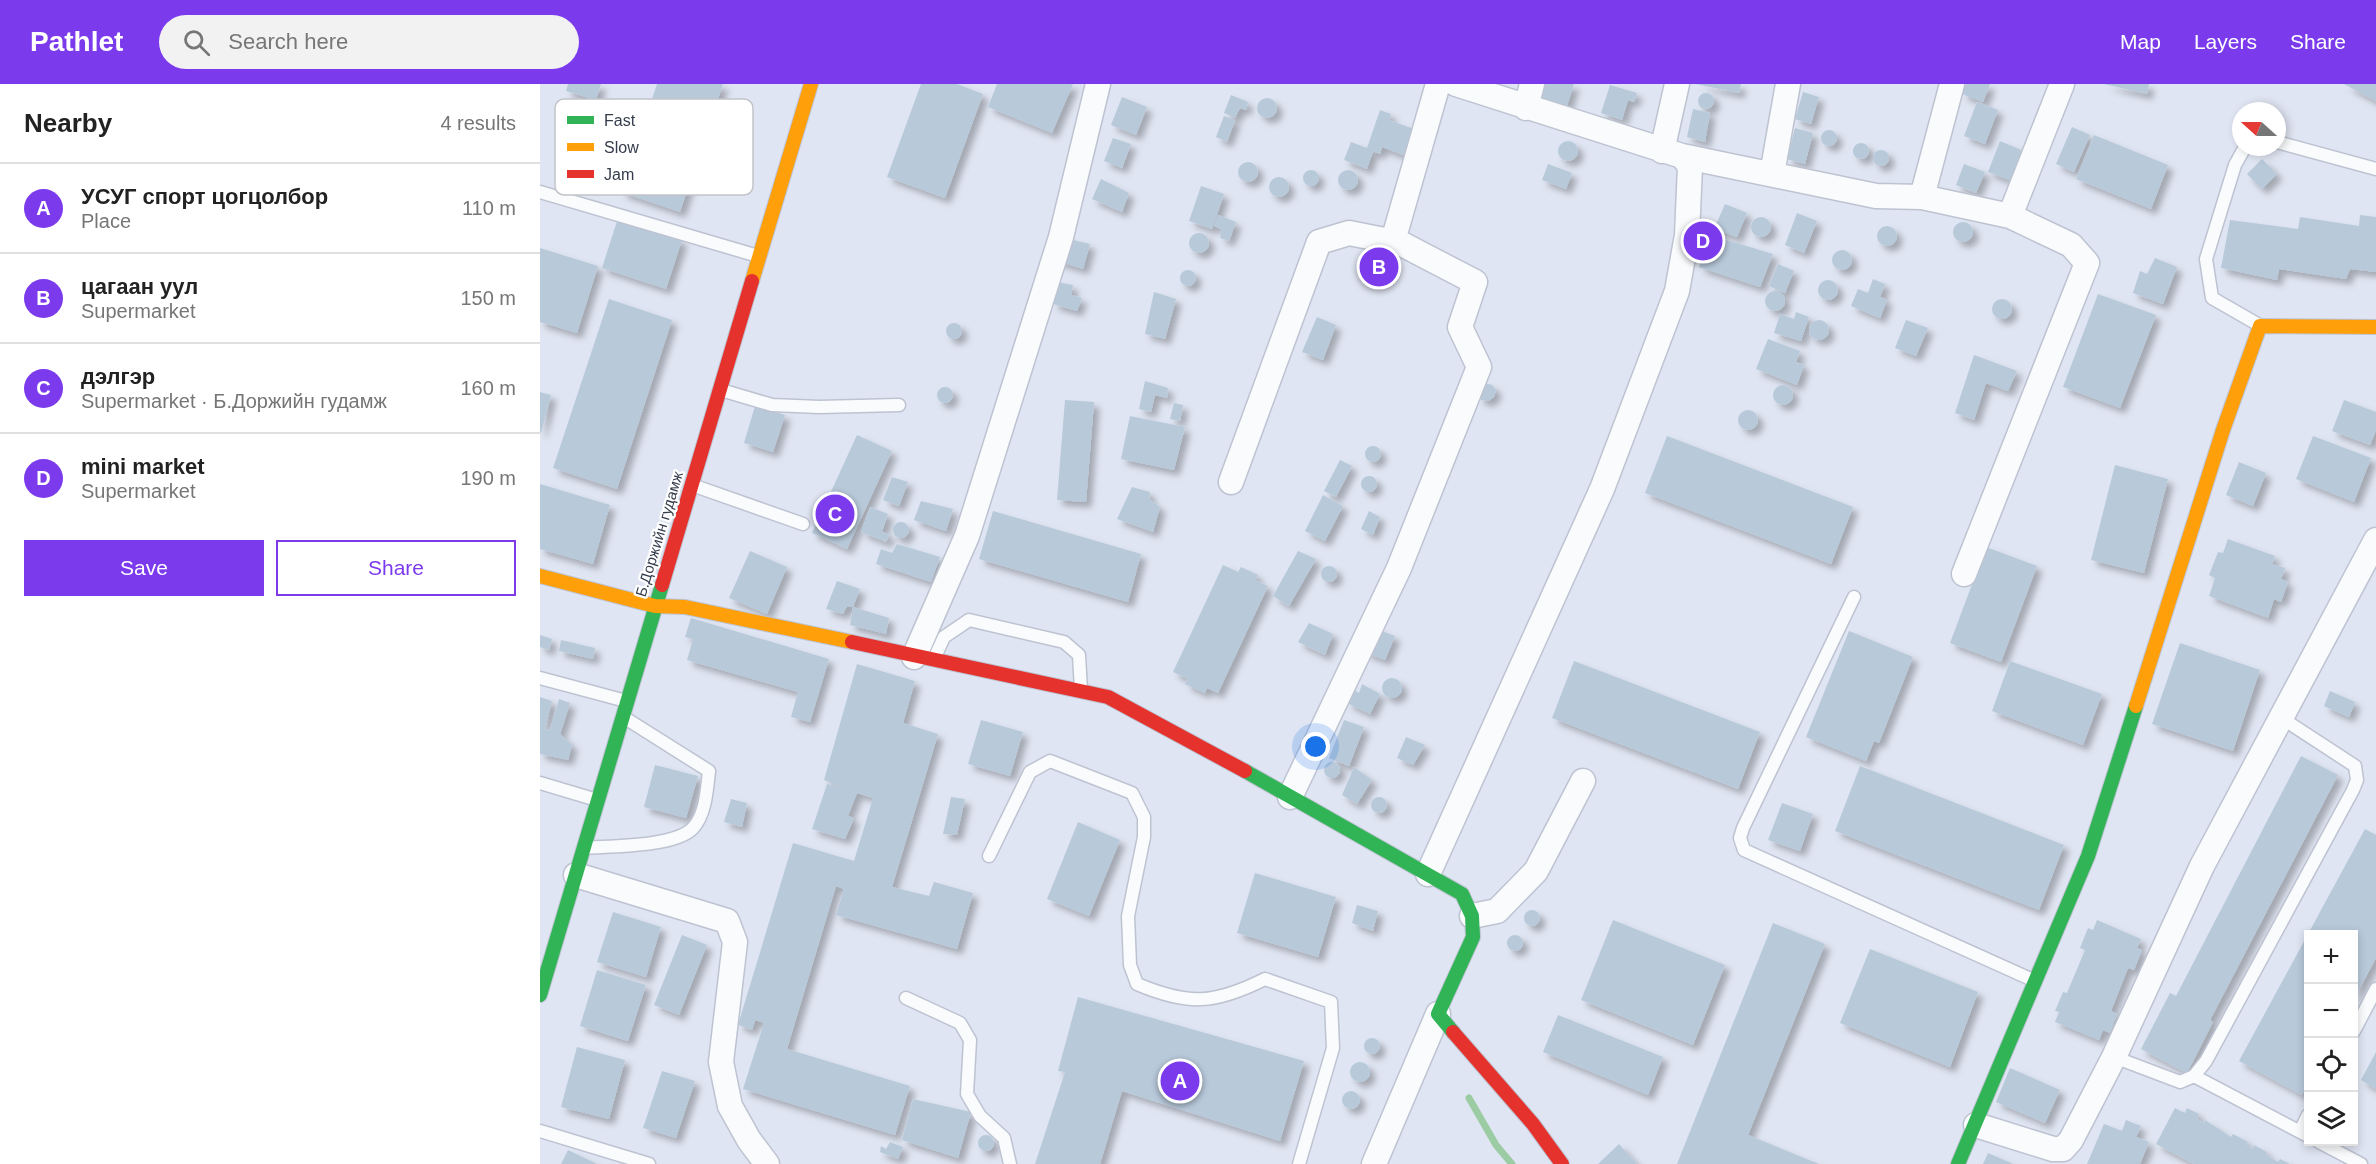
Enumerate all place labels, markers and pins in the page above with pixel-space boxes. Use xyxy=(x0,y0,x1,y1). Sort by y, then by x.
pin: D xyxy=(1684,218,1722,264)
pin: B xyxy=(1360,244,1398,290)
pin: C xyxy=(816,492,854,536)
pin: A xyxy=(1160,1058,1200,1104)

